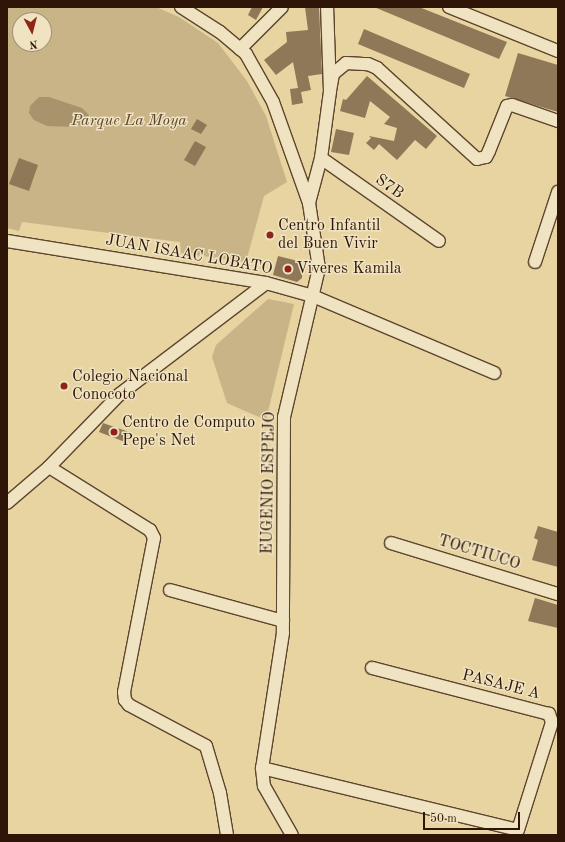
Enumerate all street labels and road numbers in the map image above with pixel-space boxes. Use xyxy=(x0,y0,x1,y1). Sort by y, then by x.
street label: S7B xyxy=(371,170,407,204)
street label: JUAN ISAAC LOBATO xyxy=(104,231,274,279)
street label: EUGENIO ESPEJO xyxy=(258,412,280,554)
street label: TOCTIUCO xyxy=(436,531,522,575)
street label: PASAJE A xyxy=(460,666,542,704)

